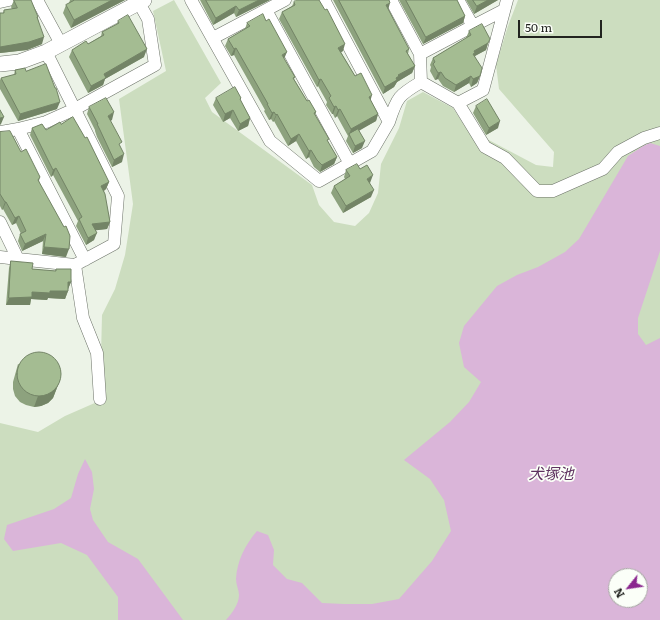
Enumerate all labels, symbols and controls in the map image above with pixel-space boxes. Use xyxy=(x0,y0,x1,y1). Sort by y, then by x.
scale bar xyxy=(520,12,604,38)
text: 50 m xyxy=(525,18,552,36)
water label: 犬塚池 xyxy=(529,466,573,484)
north arrow xyxy=(608,568,648,608)
text: N xyxy=(609,586,628,602)

